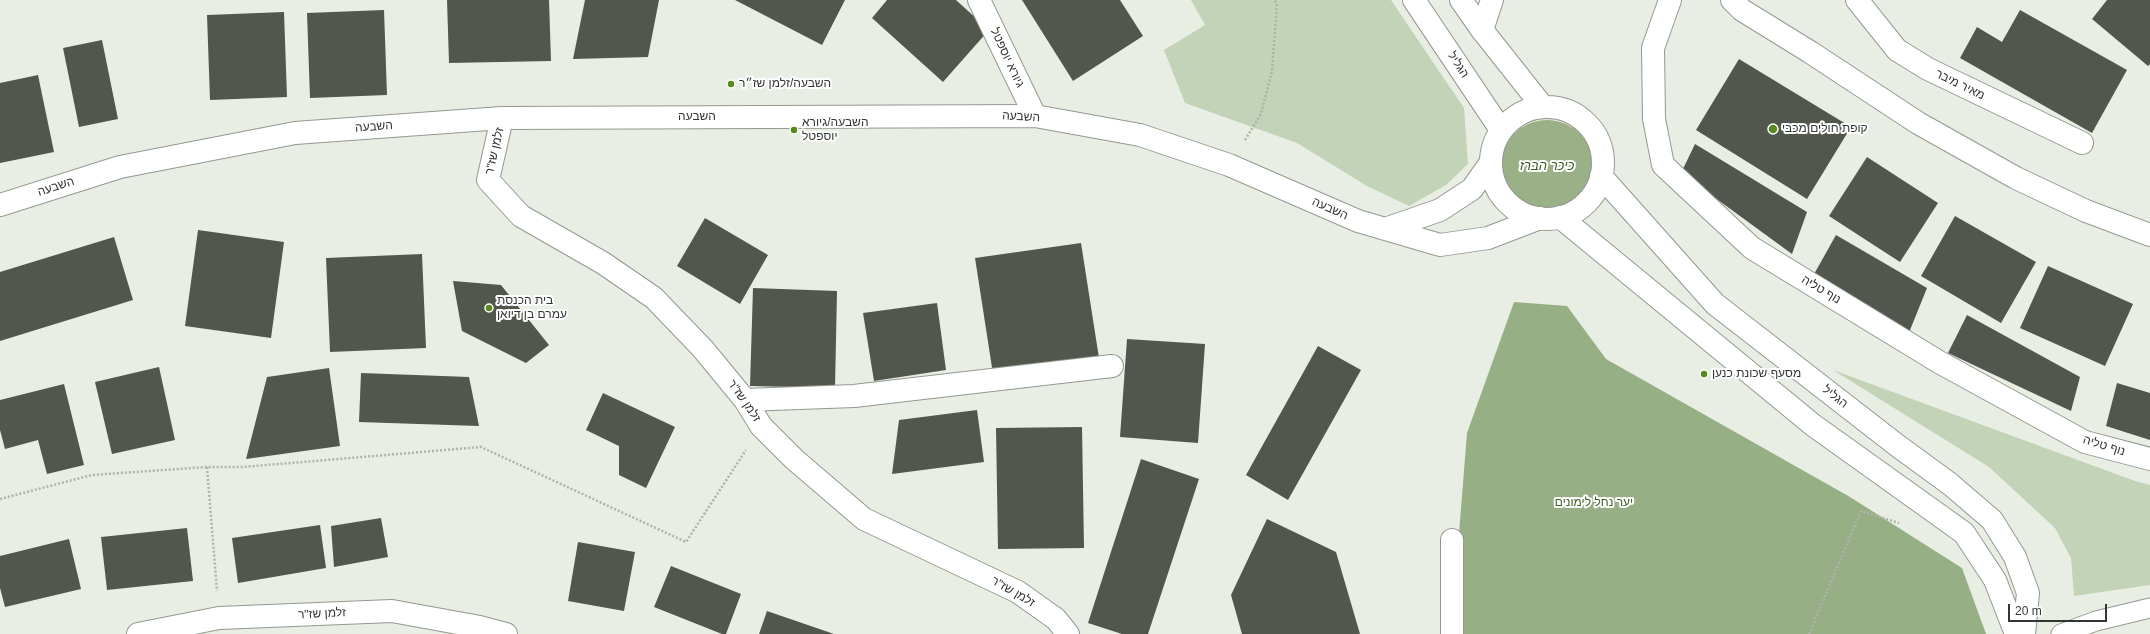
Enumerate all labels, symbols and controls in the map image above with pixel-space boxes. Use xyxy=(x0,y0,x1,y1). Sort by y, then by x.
street label: גיורא יוספטל xyxy=(987,26,1027,90)
street label: הגליל xyxy=(1444,49,1472,81)
street label: מאיר מיבר xyxy=(1933,67,1987,103)
place label: השבעה/זלמן שז״ר xyxy=(739,77,831,91)
marker: השבעה/זלמן שז״ר xyxy=(726,79,736,89)
street label: השבעה xyxy=(1002,109,1040,125)
street label: השבעה xyxy=(678,110,716,124)
place label: השבעה/גיורא יוספטל xyxy=(802,116,868,144)
street label: השבעה xyxy=(355,118,393,136)
place label: קופת חולים מכבי xyxy=(1782,122,1868,136)
marker: קופת חולים מכבי xyxy=(1767,123,1779,135)
marker: השבעה/גיורא יוספטל xyxy=(789,125,799,135)
street label: זלמן שז"ר xyxy=(483,126,507,176)
water label: כיכר הברז xyxy=(1520,158,1574,174)
street label: השבעה xyxy=(36,174,76,200)
street label: השבעה xyxy=(1310,195,1350,223)
street label: נוף טליה xyxy=(1799,273,1843,307)
place label: בית הכנסת עמרם בן דיואן xyxy=(497,294,567,322)
marker: בית הכנסת עמרם בן דיואן xyxy=(484,303,494,313)
place label: מסעף שכונת כנען xyxy=(1712,367,1801,381)
marker: מסעף שכונת כנען xyxy=(1699,369,1709,379)
street label: זלמן שז"ר xyxy=(724,377,764,425)
street label: הגליל xyxy=(1819,383,1851,411)
street label: נוף טליה xyxy=(2081,433,2127,459)
park label: יער נחל לימונים xyxy=(1555,496,1633,510)
street label: זלמן שז"ר xyxy=(989,574,1037,610)
scale bar xyxy=(2010,596,2109,622)
text: 20 m xyxy=(2015,604,2042,618)
street label: זלמן שז"ר xyxy=(298,606,346,622)

